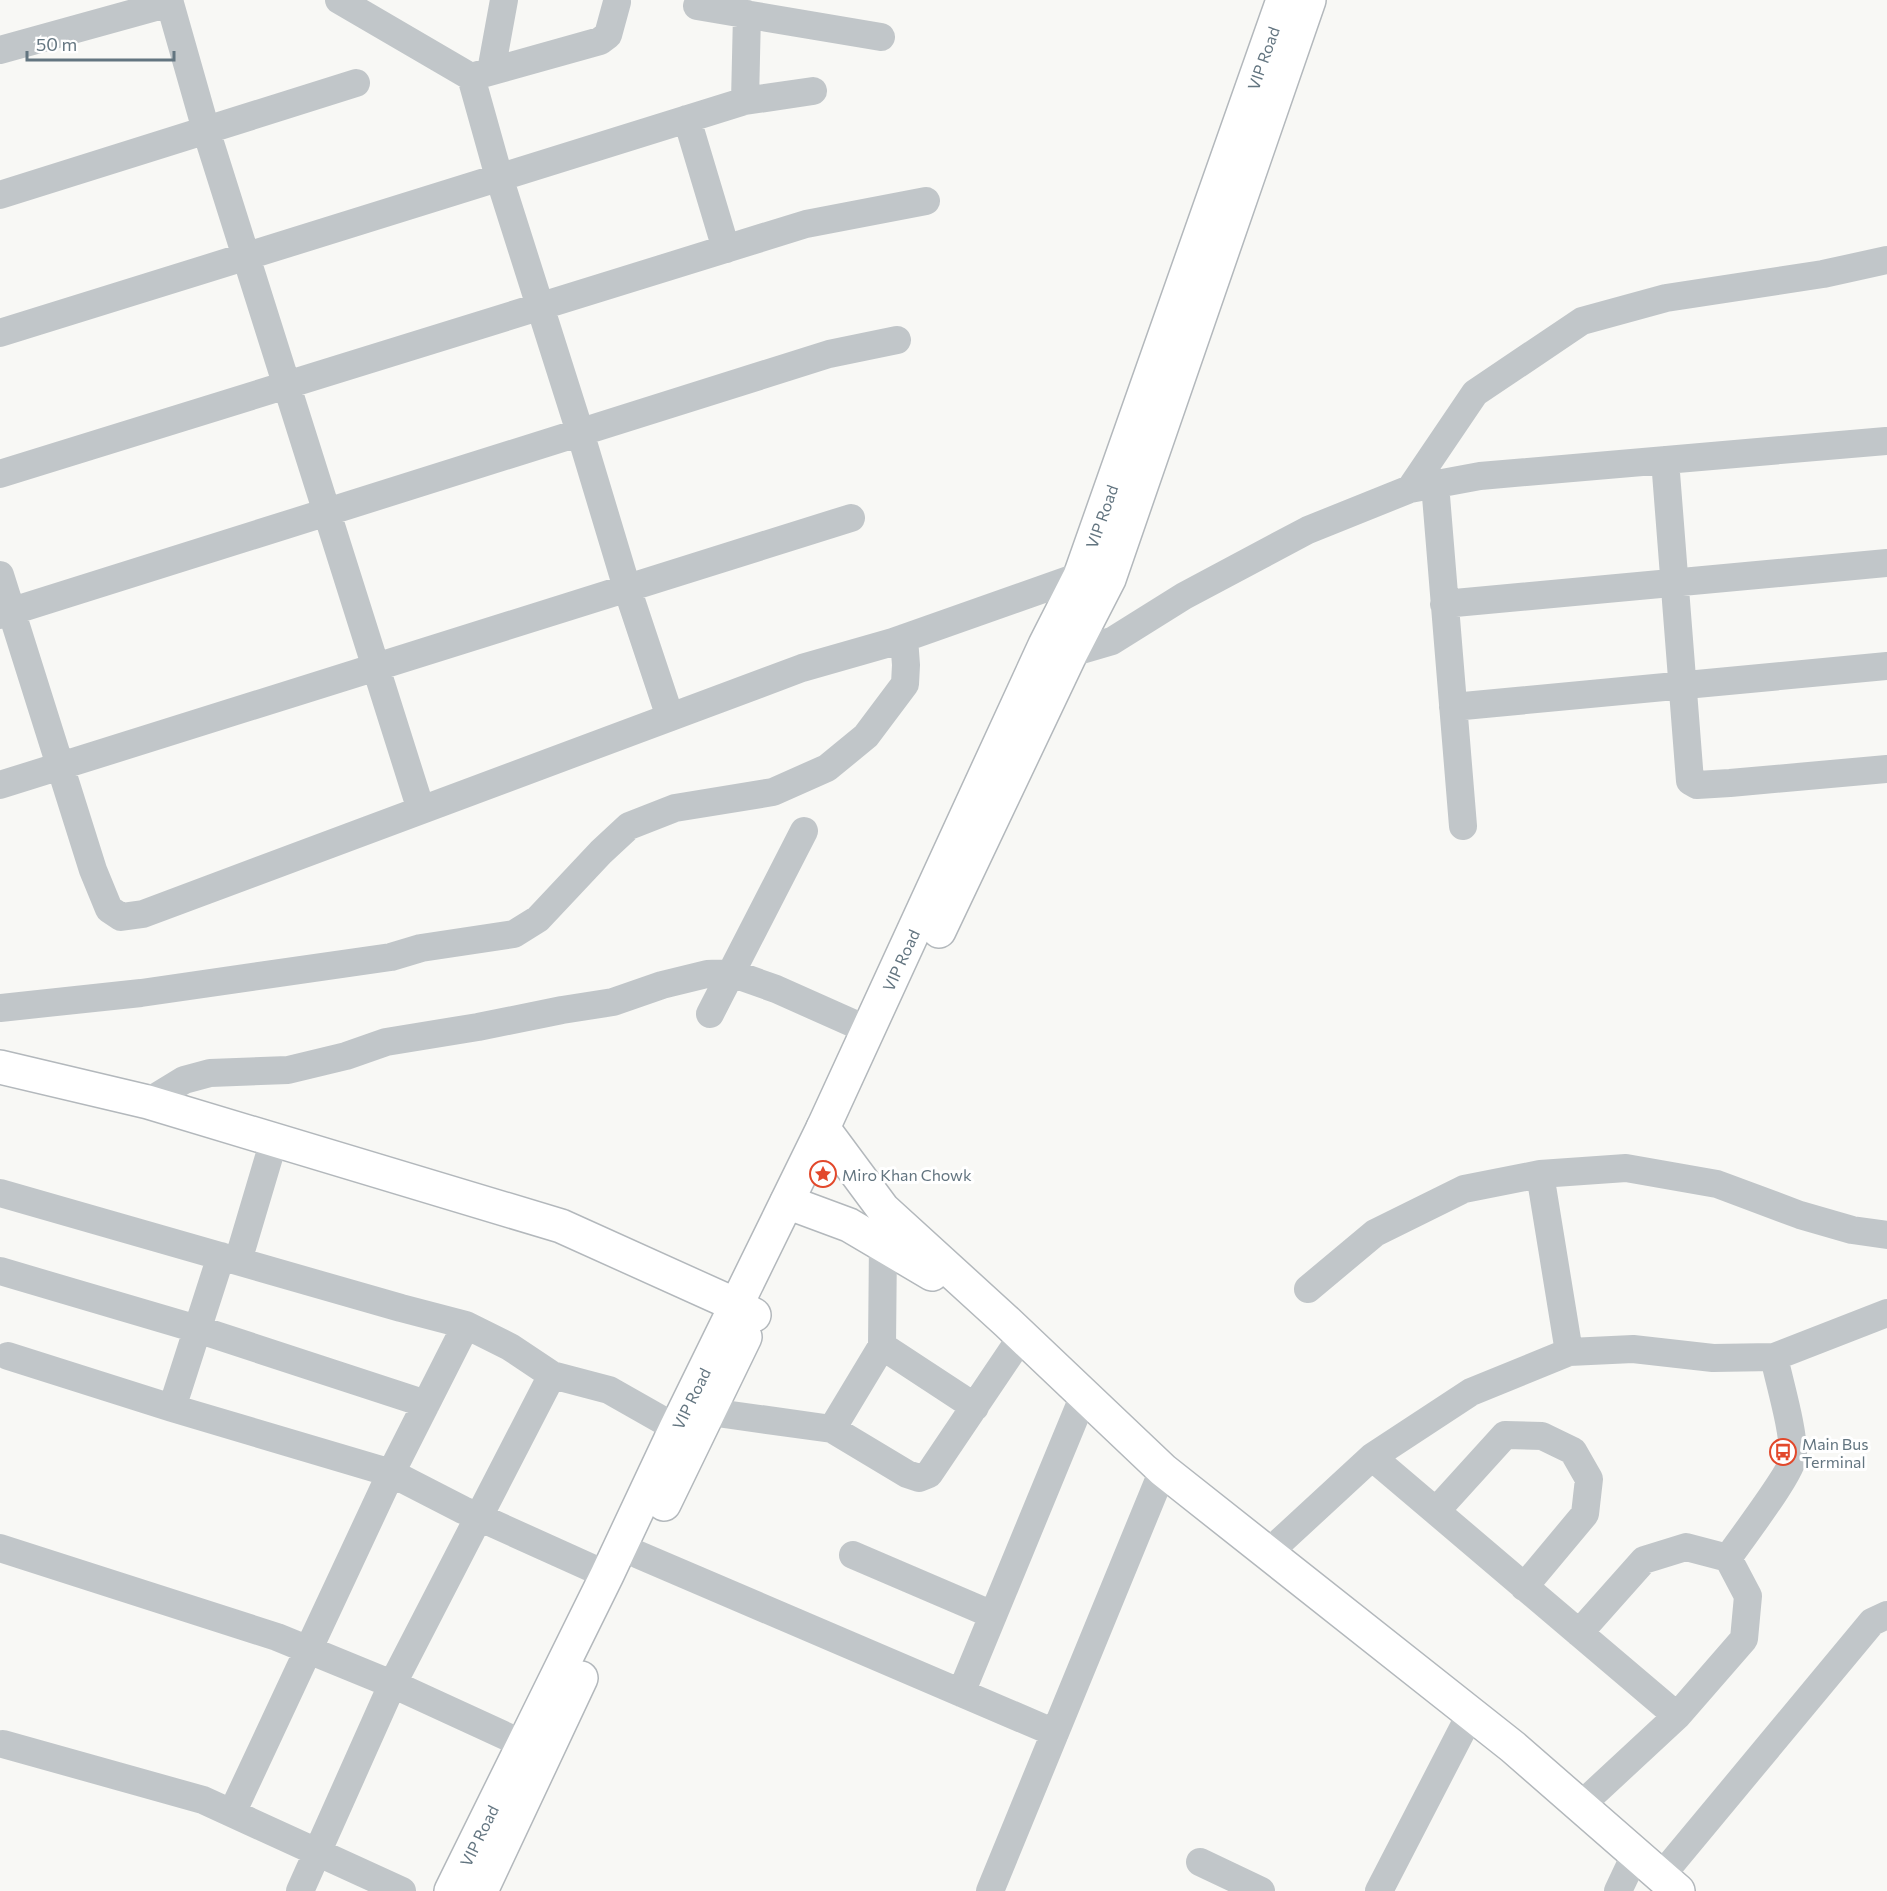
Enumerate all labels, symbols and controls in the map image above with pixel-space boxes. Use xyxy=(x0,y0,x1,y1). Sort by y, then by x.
scale bar xyxy=(27,24,174,62)
street label: VIP Road xyxy=(1243,24,1282,92)
text: 50 m xyxy=(36,33,77,55)
street label: VIP Road xyxy=(1081,482,1121,551)
street label: VIP Road xyxy=(878,926,923,994)
place icon: Miro Khan Chowk xyxy=(808,1159,838,1189)
place label: Miro Khan Chowk xyxy=(842,1165,972,1184)
street label: VIP Road xyxy=(668,1364,714,1432)
place label: Main Bus Terminal xyxy=(1802,1434,1868,1471)
bus stop icon: Main Bus Terminal xyxy=(1768,1437,1798,1467)
street label: VIP Road xyxy=(455,1802,502,1869)

